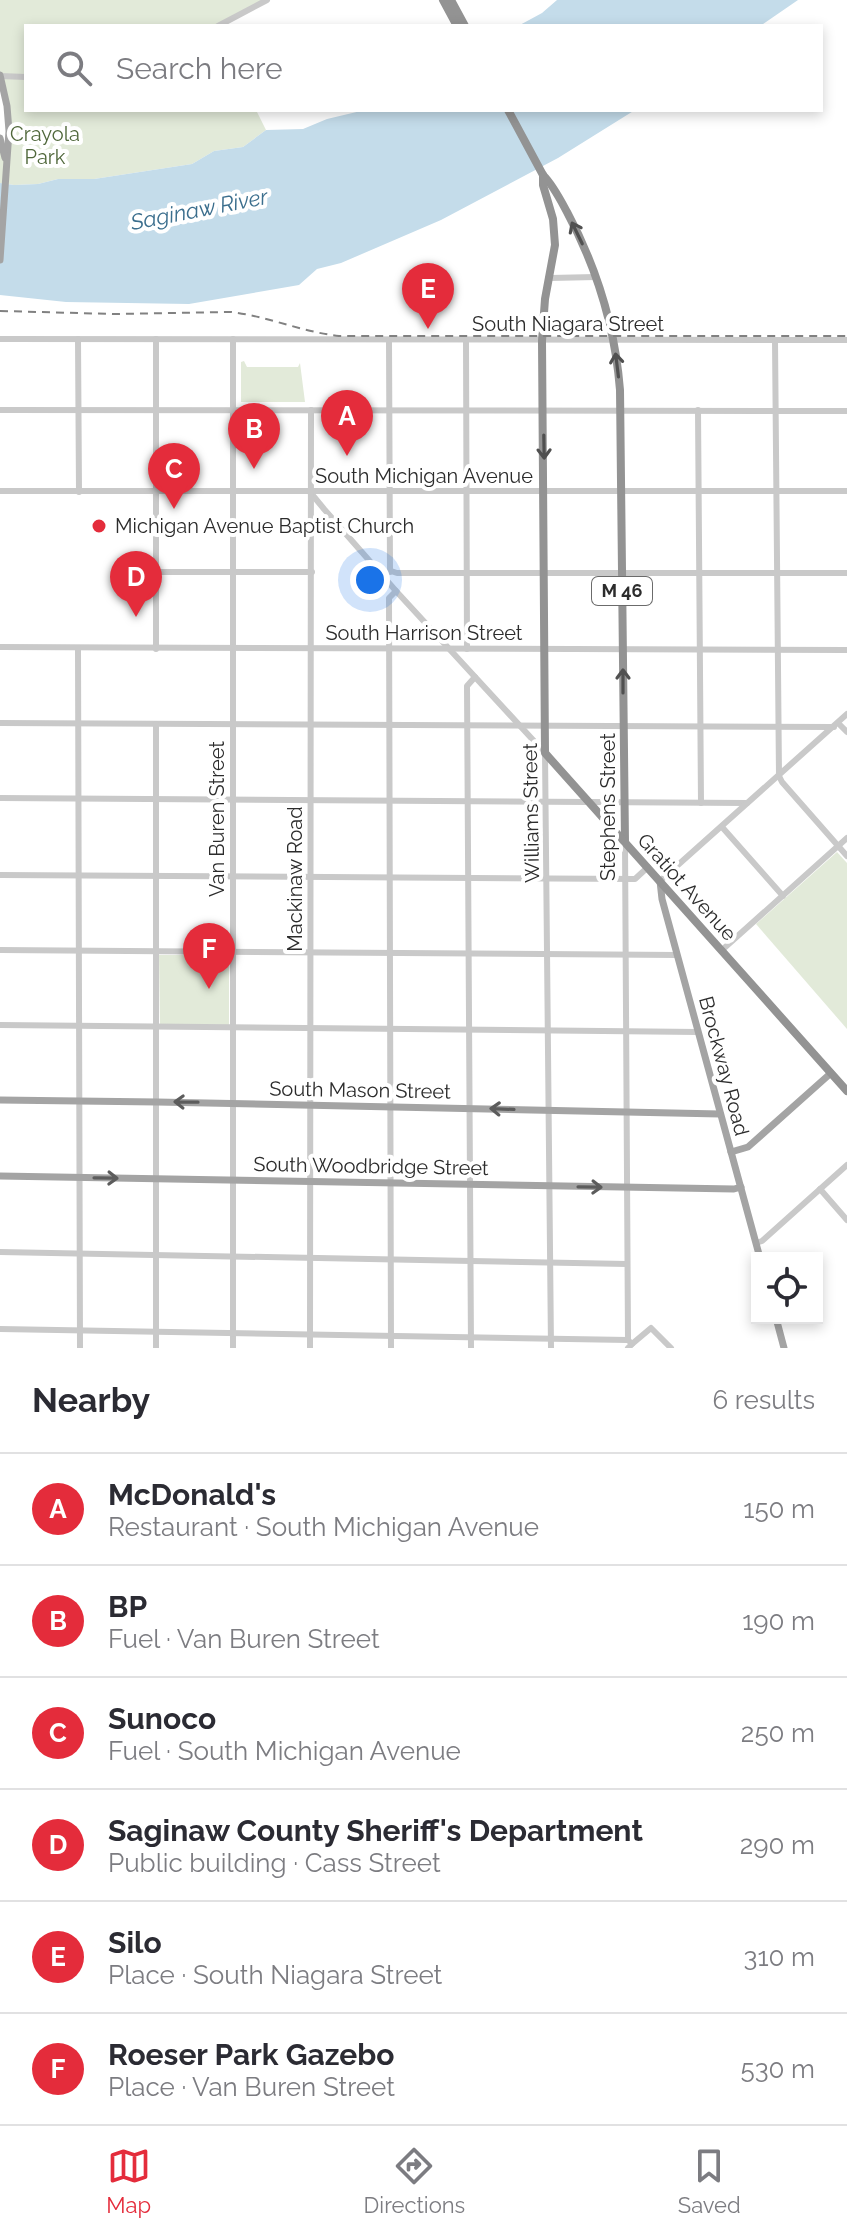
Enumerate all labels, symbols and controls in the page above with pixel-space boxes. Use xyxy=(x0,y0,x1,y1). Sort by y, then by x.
search box xyxy=(24,24,823,112)
icon: search xyxy=(52,46,96,90)
text: Search here xyxy=(116,51,283,86)
park label: Crayola Park xyxy=(10,122,80,169)
water label: Saginaw River xyxy=(127,183,271,235)
one-way arrow xyxy=(569,222,584,246)
pin: E xyxy=(402,263,454,329)
street label: South Niagara Street xyxy=(472,312,664,336)
one-way arrow xyxy=(610,352,625,379)
pin: A xyxy=(321,390,373,456)
pin: B xyxy=(228,403,280,469)
one-way arrow xyxy=(536,433,552,460)
pin: C xyxy=(148,443,200,509)
street label: South Michigan Avenue xyxy=(315,464,533,488)
place label: Michigan Avenue Baptist Church xyxy=(115,514,414,538)
marker: Michigan Avenue Baptist Church xyxy=(90,517,108,535)
pin: D xyxy=(110,551,162,617)
your location xyxy=(350,560,390,600)
road number: M 46 xyxy=(592,577,652,605)
street label: South Harrison Street xyxy=(325,621,523,645)
one-way arrow xyxy=(615,668,631,695)
street label: Stephens Street xyxy=(596,733,620,881)
street label: Van Buren Street xyxy=(205,741,229,897)
street label: Williams Street xyxy=(518,743,544,883)
street label: Mackinaw Road xyxy=(283,806,307,952)
street label: Gratiot Avenue xyxy=(632,828,742,946)
pin: F xyxy=(183,923,235,989)
street label: Brockway Road xyxy=(694,994,754,1138)
street label: South Mason Street xyxy=(269,1076,451,1104)
one-way arrow xyxy=(173,1095,200,1110)
one-way arrow xyxy=(489,1101,516,1116)
street label: South Woodbridge Street xyxy=(253,1152,489,1180)
one-way arrow xyxy=(92,1170,119,1186)
one-way arrow xyxy=(576,1179,603,1194)
map controls xyxy=(751,1252,823,1324)
button: locate xyxy=(751,1252,823,1324)
text: Nearby xyxy=(32,1380,150,1420)
text: 6 results xyxy=(712,1385,815,1415)
text: McDonald's xyxy=(108,1477,276,1512)
text: A xyxy=(49,1494,67,1524)
text: 150 m xyxy=(743,1494,815,1524)
text: Restaurant · South Michigan Avenue xyxy=(108,1512,539,1542)
text: BP xyxy=(108,1589,147,1624)
text: B xyxy=(49,1606,67,1636)
text: 190 m xyxy=(742,1606,815,1636)
text: Fuel · Van Buren Street xyxy=(108,1624,380,1654)
text: Sunoco xyxy=(108,1701,216,1736)
text: C xyxy=(49,1718,67,1748)
text: 250 m xyxy=(741,1718,815,1748)
text: Fuel · South Michigan Avenue xyxy=(108,1736,461,1766)
text: Saginaw County Sheriff's Department xyxy=(108,1813,643,1848)
text: D xyxy=(49,1830,67,1860)
text: 290 m xyxy=(740,1830,815,1860)
text: Public building · Cass Street xyxy=(108,1848,441,1878)
text: Silo xyxy=(108,1925,162,1960)
text: E xyxy=(50,1942,66,1972)
text: 310 m xyxy=(744,1942,815,1972)
text: Place · South Niagara Street xyxy=(108,1960,442,1990)
text: Roeser Park Gazebo xyxy=(108,2037,394,2072)
text: F xyxy=(51,2054,65,2084)
text: 530 m xyxy=(741,2054,815,2084)
text: Place · Van Buren Street xyxy=(108,2072,395,2102)
tab: Map xyxy=(106,2144,151,2218)
tab: Directions xyxy=(364,2144,465,2218)
tab: Saved xyxy=(678,2144,741,2218)

